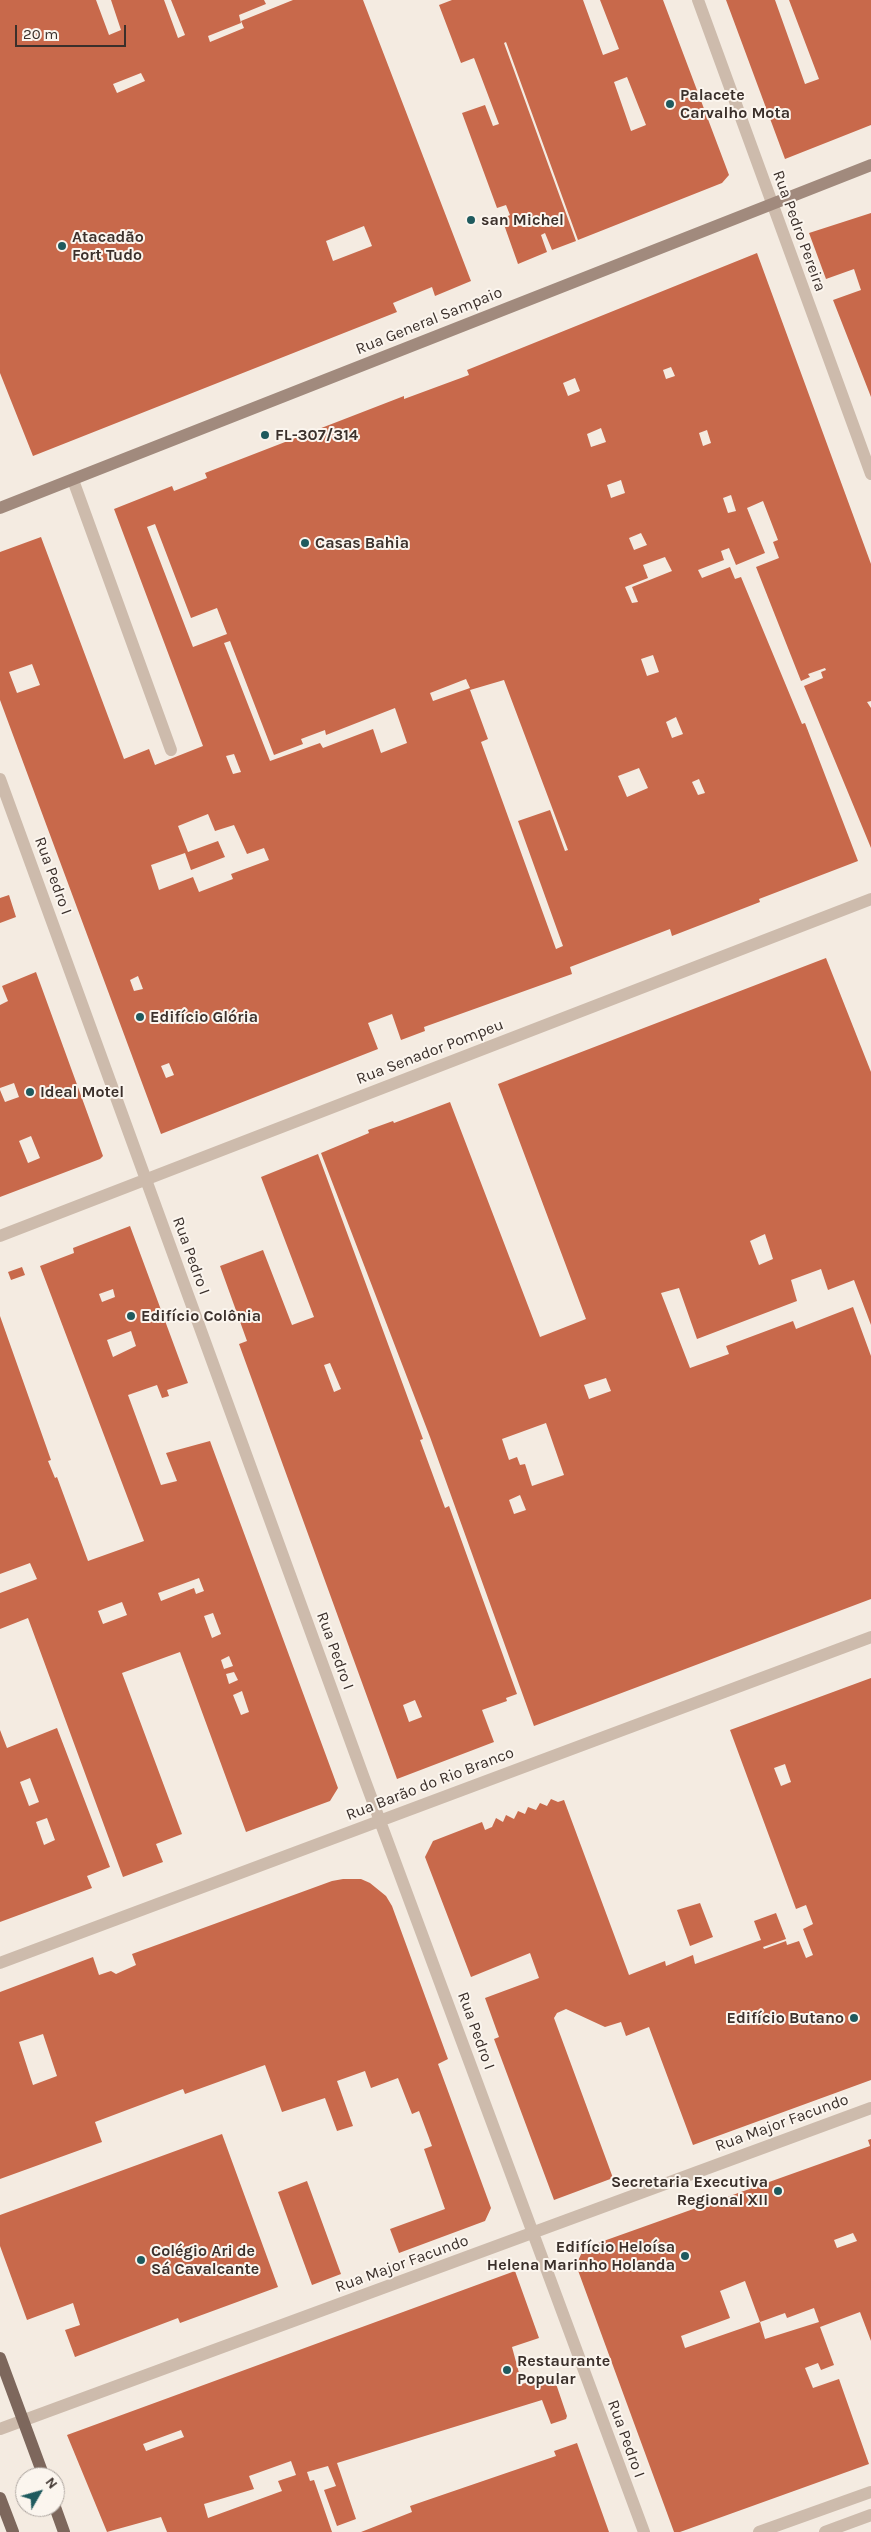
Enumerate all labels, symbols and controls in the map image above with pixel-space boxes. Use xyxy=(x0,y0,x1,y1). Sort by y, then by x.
scale bar xyxy=(18,15,129,47)
text: 20 m xyxy=(23,25,58,43)
place label: Palacete Carvalho Mota xyxy=(680,85,790,123)
marker: Palacete Carvalho Mota xyxy=(664,98,676,110)
street label: Rua Pedro Pereira xyxy=(768,168,830,294)
place label: san Michel xyxy=(481,210,564,230)
marker: san Michel xyxy=(465,214,477,226)
place label: Atacadão Fort Tudo xyxy=(72,227,144,265)
marker: Atacadão Fort Tudo xyxy=(56,240,68,252)
street label: Rua General Sampaio xyxy=(353,283,505,359)
place label: FL-307/314 xyxy=(275,425,358,445)
marker: FL-307/314 xyxy=(259,429,271,441)
place label: Casas Bahia xyxy=(315,533,409,553)
marker: Casas Bahia xyxy=(299,537,311,549)
street label: Rua Pedro I xyxy=(30,834,76,918)
place label: Edifício Glória xyxy=(150,1007,258,1027)
marker: Edifício Glória xyxy=(134,1011,146,1023)
street label: Rua Senador Pompeu xyxy=(354,1015,506,1089)
place label: Ideal Motel xyxy=(40,1082,124,1102)
marker: Ideal Motel xyxy=(24,1086,36,1098)
street label: Rua Pedro I xyxy=(168,1214,214,1298)
place label: Edifício Colônia xyxy=(141,1306,261,1326)
marker: Edifício Colônia xyxy=(125,1310,137,1322)
street label: Rua Pedro I xyxy=(312,1609,358,1693)
street label: Rua Barão do Rio Branco xyxy=(343,1743,517,1825)
street label: Rua Pedro I xyxy=(453,1989,499,2073)
place label: Edifício Butano xyxy=(726,2008,844,2028)
marker: Edifício Butano xyxy=(848,2012,860,2024)
street label: Rua Major Facundo xyxy=(713,2090,851,2156)
place label: Secretaria Executiva Regional XII xyxy=(611,2172,768,2210)
marker: Secretaria Executiva Regional XII xyxy=(772,2185,784,2197)
street label: Rua Major Facundo xyxy=(333,2231,471,2297)
place label: Edifício Heloísa Helena Marinho Holanda xyxy=(487,2237,675,2275)
place label: Colégio Ari de Sá Cavalcante xyxy=(151,2241,259,2279)
marker: Edifício Heloísa Helena Marinho Holanda xyxy=(679,2250,691,2262)
marker: Colégio Ari de Sá Cavalcante xyxy=(135,2254,147,2266)
place label: Restaurante Popular xyxy=(517,2351,610,2389)
marker: Restaurante Popular xyxy=(501,2364,513,2376)
street label: Rua Pedro I xyxy=(603,2397,649,2481)
north arrow xyxy=(15,2467,65,2517)
text: N xyxy=(42,2474,61,2492)

